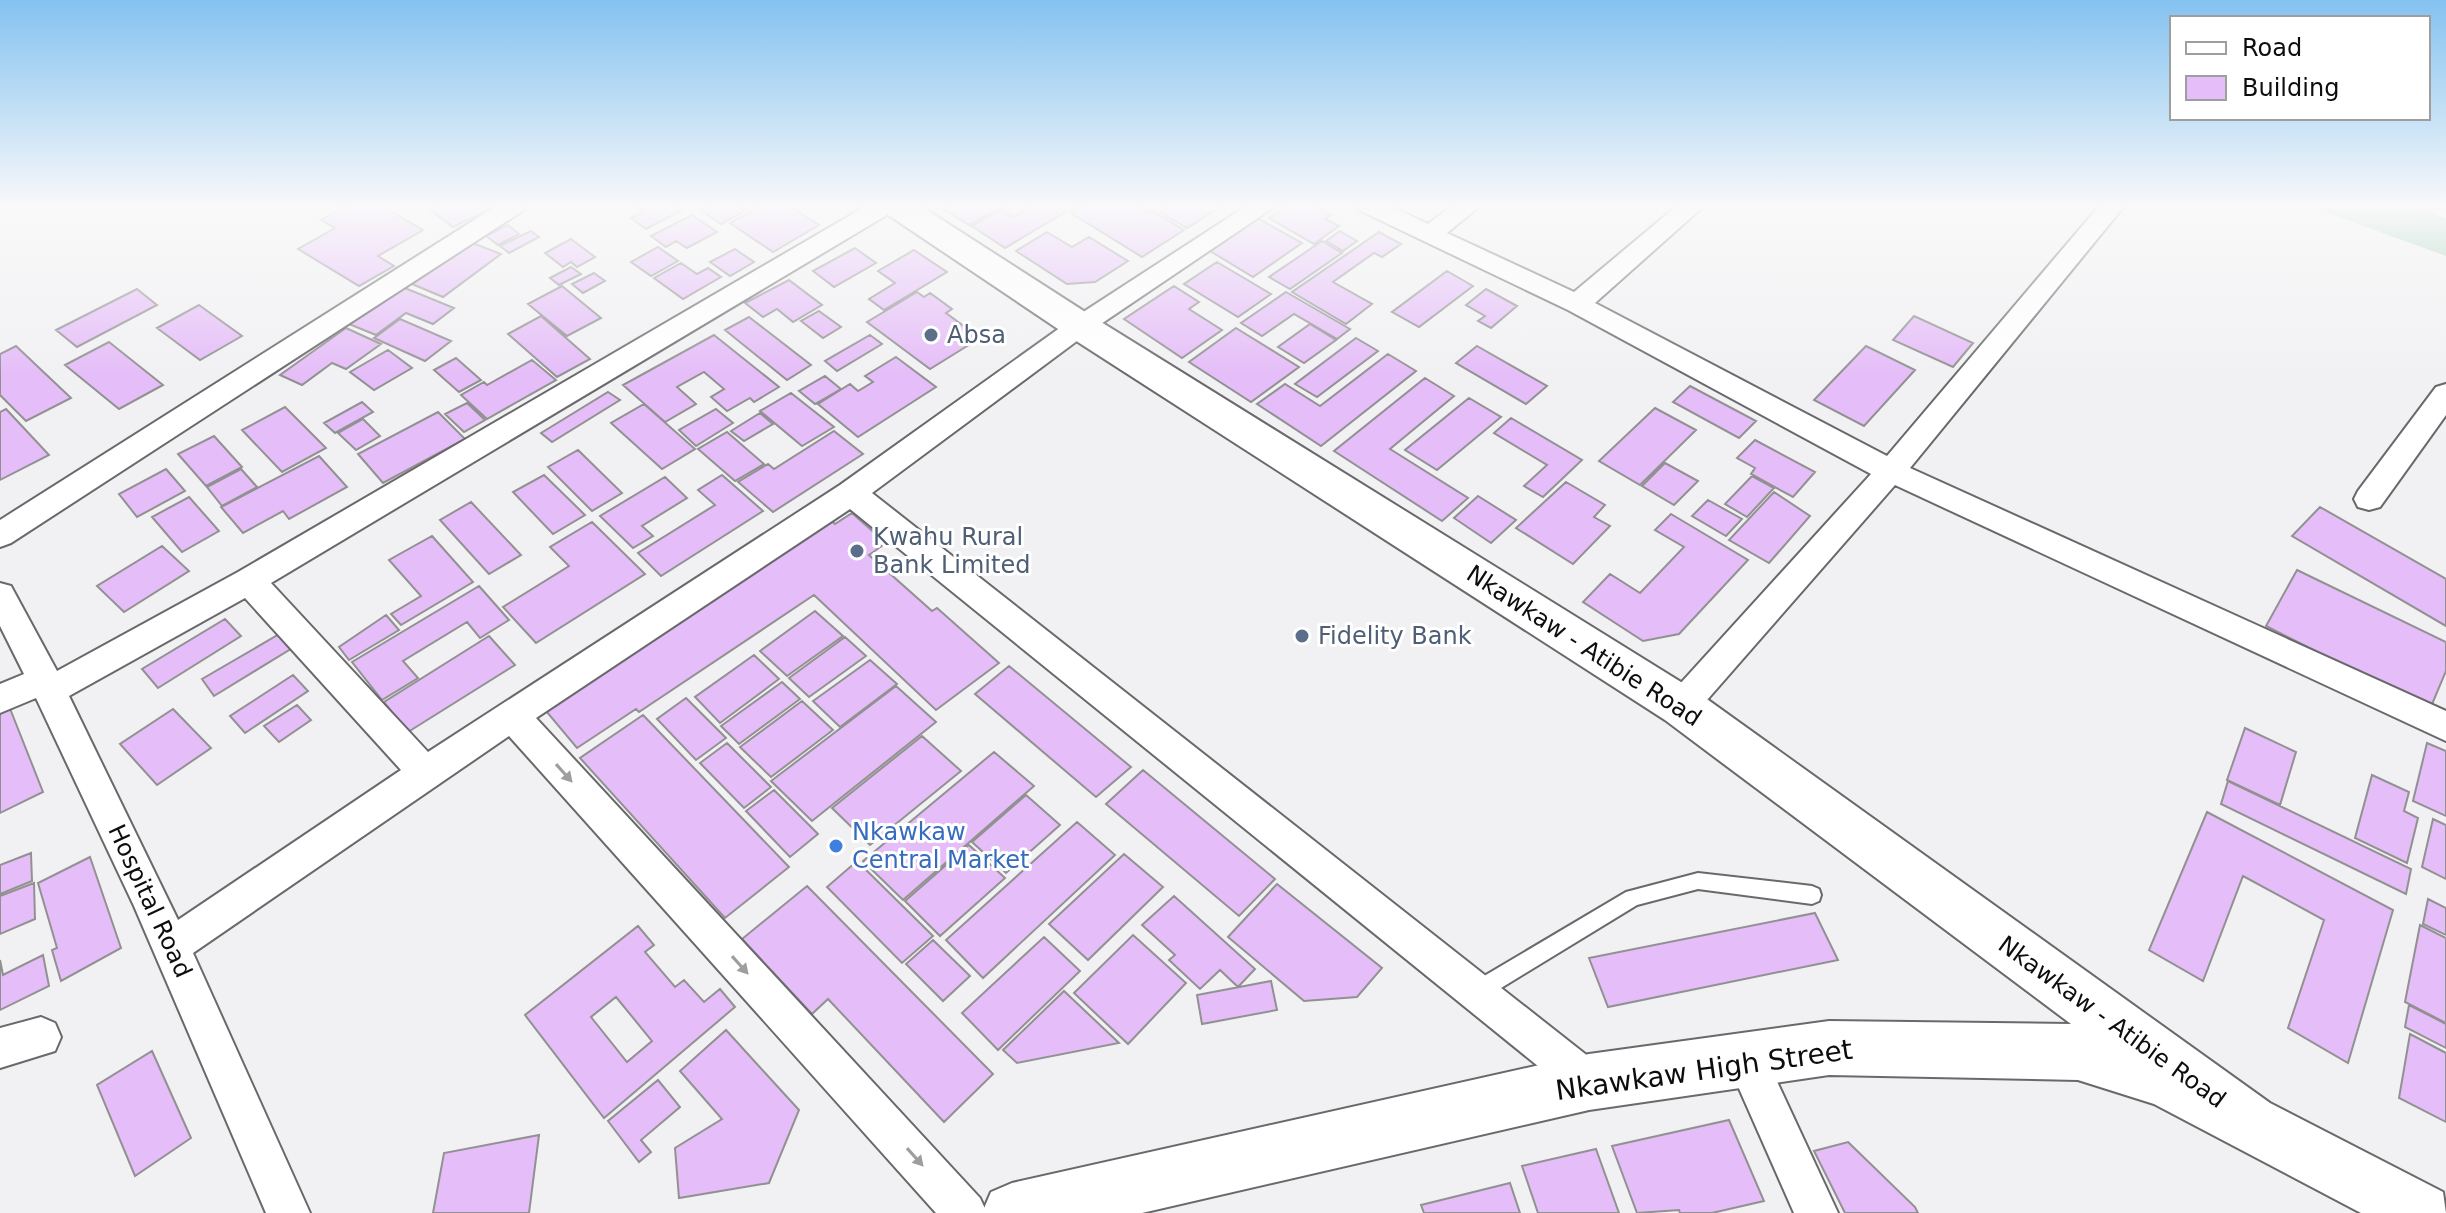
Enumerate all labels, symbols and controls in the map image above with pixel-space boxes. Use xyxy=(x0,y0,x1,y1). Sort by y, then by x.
legend xyxy=(2170,16,2430,120)
text: Road xyxy=(2242,34,2302,62)
text: Building xyxy=(2242,74,2339,102)
place label: Absa xyxy=(947,321,1006,349)
marker: Absa xyxy=(922,326,940,344)
place label: Kwahu Rural Bank Limited xyxy=(873,523,1030,579)
marker: Kwahu Rural Bank Limited xyxy=(848,542,866,560)
street label: Nkawkaw - Atibie Road xyxy=(1461,560,1707,732)
place label: Fidelity Bank xyxy=(1318,622,1472,650)
marker: Fidelity Bank xyxy=(1293,627,1311,645)
one-way arrow xyxy=(555,763,573,782)
place label: Nkawkaw Central Market xyxy=(852,818,1030,874)
street label: Hospital Road xyxy=(102,820,198,982)
marker: Nkawkaw Central Market xyxy=(827,837,845,855)
street label: Nkawkaw - Atibie Road xyxy=(1993,930,2231,1114)
one-way arrow xyxy=(730,956,748,975)
street label: Nkawkaw High Street xyxy=(1553,1033,1855,1107)
one-way arrow xyxy=(905,1148,923,1167)

